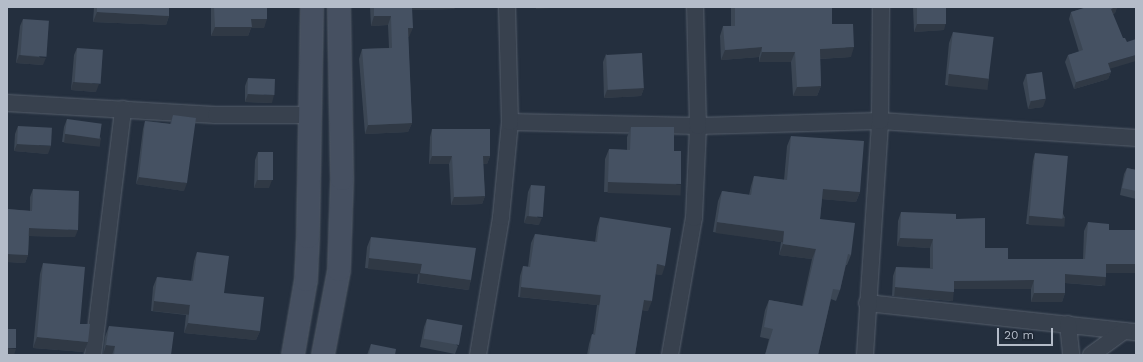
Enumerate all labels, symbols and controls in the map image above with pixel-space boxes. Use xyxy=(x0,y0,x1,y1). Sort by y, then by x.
scale bar xyxy=(999,320,1055,346)
text: 20 m xyxy=(1004,328,1034,342)

